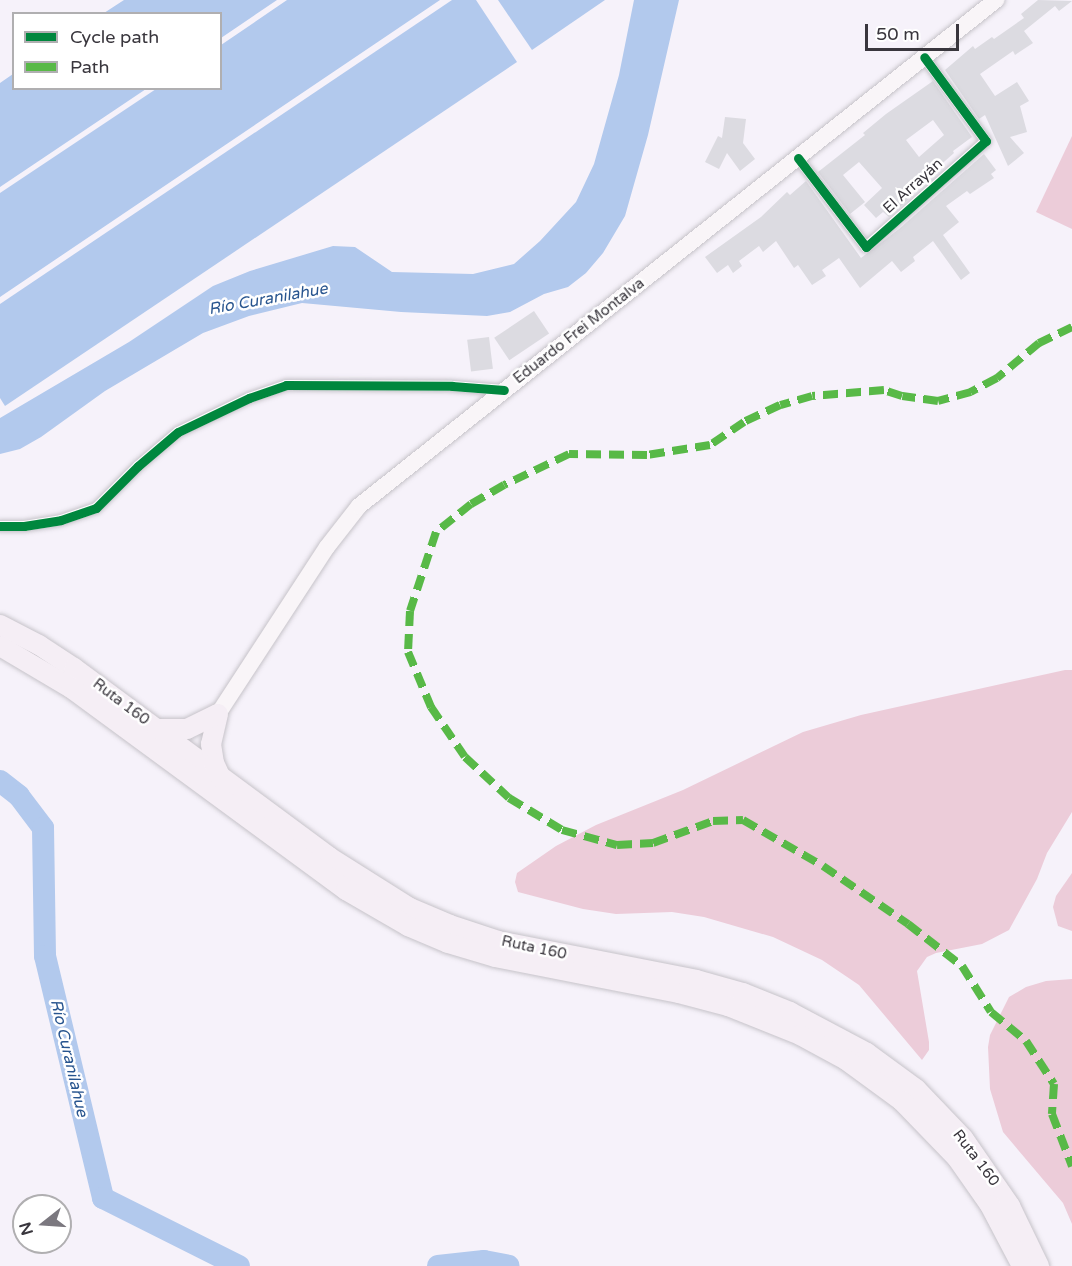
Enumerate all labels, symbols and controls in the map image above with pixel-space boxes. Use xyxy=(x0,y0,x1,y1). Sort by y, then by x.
legend xyxy=(12,12,222,90)
scale bar xyxy=(868,12,962,50)
text: 50 m xyxy=(876,23,920,45)
text: Cycle path xyxy=(70,26,159,48)
text: Path xyxy=(70,56,109,78)
street label: El Arrayán xyxy=(880,155,946,217)
street label: Eduardo Frei Montalva xyxy=(510,274,648,388)
water label: Río Curanilahue xyxy=(207,279,329,319)
street label: Ruta 160 xyxy=(89,675,153,729)
street label: Ruta 160 xyxy=(500,932,568,964)
water label: Río Curanilahue xyxy=(46,997,92,1119)
street label: Ruta 160 xyxy=(949,1126,1003,1190)
north arrow xyxy=(12,1194,72,1254)
text: N xyxy=(15,1220,38,1238)

